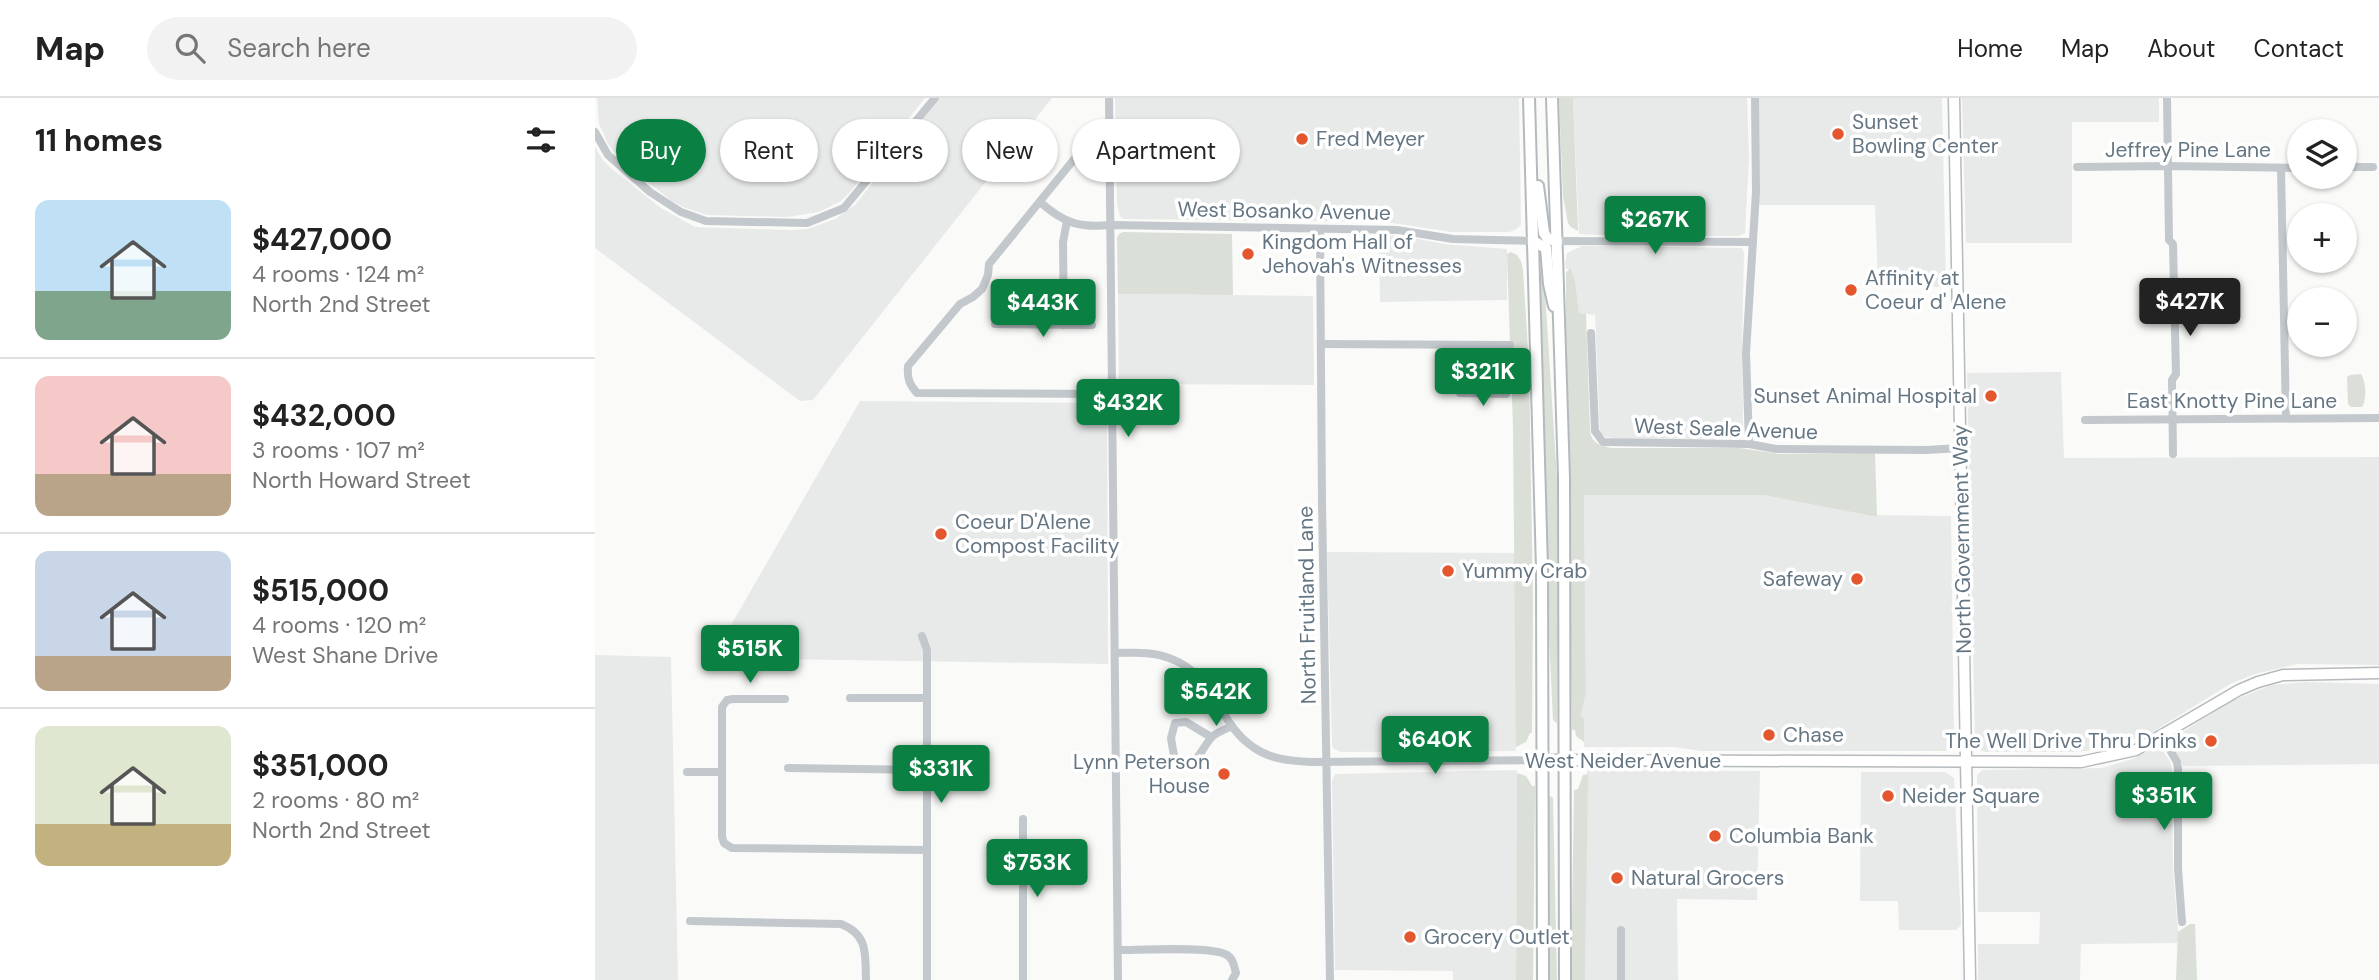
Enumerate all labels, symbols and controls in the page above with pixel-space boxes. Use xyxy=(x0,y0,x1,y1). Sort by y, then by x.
search box xyxy=(147,17,637,80)
text: Map xyxy=(35,27,105,70)
icon: search xyxy=(171,29,209,67)
text: Search here xyxy=(227,31,371,65)
text: Home xyxy=(1957,33,2023,64)
text: Map xyxy=(2061,33,2109,64)
text: About xyxy=(2147,33,2216,64)
text: Contact xyxy=(2254,33,2344,64)
place label: Sunset Bowling Center xyxy=(1852,108,1999,160)
chip: Buy xyxy=(616,119,706,182)
chip: Rent xyxy=(720,119,818,182)
chip: Filters xyxy=(832,119,948,182)
chip: New xyxy=(962,119,1058,182)
chip: Apartment xyxy=(1072,119,1240,182)
map controls xyxy=(2287,119,2357,357)
button: layers xyxy=(2287,119,2357,189)
text: 11 homes xyxy=(35,121,163,160)
icon: filters xyxy=(522,121,560,159)
place label: Fred Meyer xyxy=(1316,125,1425,153)
marker: Sunset Bowling Center xyxy=(1830,126,1846,142)
marker: Fred Meyer xyxy=(1294,131,1310,147)
street label: Jeffrey Pine Lane xyxy=(2105,136,2271,164)
street label: West Bosanko Avenue xyxy=(1177,195,1391,227)
pin: $267K xyxy=(1606,197,1704,256)
button: + xyxy=(2287,203,2357,273)
text: $267K xyxy=(1621,204,1689,234)
text: $427,000 xyxy=(252,220,392,259)
icon: home xyxy=(91,228,175,312)
place label: Kingdom Hall of Jehovah's Witnesses xyxy=(1262,228,1462,280)
marker: Kingdom Hall of Jehovah's Witnesses xyxy=(1240,246,1256,262)
text: 4 rooms · 124 m² xyxy=(252,259,424,289)
place label: Affinity at Coeur d' Alene xyxy=(1865,264,2007,316)
pin: $427K xyxy=(2141,278,2239,338)
pin: $443K xyxy=(994,280,1092,339)
marker: Affinity at Coeur d' Alene xyxy=(1843,282,1859,298)
text: $427K xyxy=(2155,286,2225,316)
text: $443K xyxy=(1007,287,1079,317)
button: − xyxy=(2287,287,2357,357)
text: North 2nd Street xyxy=(252,289,431,319)
pin: $321K xyxy=(1434,348,1532,408)
text: $321K xyxy=(1451,356,1515,386)
pin: $432K xyxy=(1079,380,1177,439)
place label: Sunset Animal Hospital xyxy=(1754,382,1977,410)
text: $432K xyxy=(1092,387,1164,417)
street label: East Knotty Pine Lane xyxy=(2127,387,2337,415)
marker: Sunset Animal Hospital xyxy=(1983,388,1999,404)
text: $432,000 xyxy=(252,396,396,435)
icon: home xyxy=(91,404,175,488)
street label: West Seale Avenue xyxy=(1633,412,1819,446)
street label: North Government Way xyxy=(1946,424,1978,654)
text: 3 rooms · 107 m² xyxy=(252,435,425,465)
text: North Howard Street xyxy=(252,465,471,495)
street label: North Fruitland Lane xyxy=(1291,506,1323,704)
place label: Coeur D'Alene Compost Facility xyxy=(955,508,1120,560)
marker: Coeur D'Alene Compost Facility xyxy=(933,526,949,542)
place label: Yummy Crab xyxy=(1462,557,1587,585)
marker: Yummy Crab xyxy=(1440,563,1456,579)
place label: Safeway xyxy=(1763,565,1843,593)
text: $515,000 xyxy=(252,571,389,610)
marker: Safeway xyxy=(1849,571,1865,587)
icon: home xyxy=(91,579,175,663)
text: 4 rooms · 120 m² xyxy=(252,610,426,640)
pin: $515K xyxy=(701,626,799,685)
text: $515K xyxy=(717,633,783,663)
text: West Shane Drive xyxy=(252,640,438,670)
pin: $542K xyxy=(1167,668,1265,728)
text: $542K xyxy=(1180,676,1252,706)
pin: $640K xyxy=(1386,716,1484,776)
place label: Chase xyxy=(1783,721,1844,749)
text: $640K xyxy=(1398,724,1472,754)
marker: Chase xyxy=(1761,727,1777,743)
place label: The Well Drive Thru Drinks xyxy=(1945,727,2197,755)
marker: The Well Drive Thru Drinks xyxy=(2203,733,2219,749)
text: $351,000 xyxy=(252,746,389,785)
pin: $331K xyxy=(892,746,990,805)
street label: West Neider Avenue xyxy=(1525,747,1721,775)
place label: Lynn Peterson House xyxy=(1073,748,1210,800)
text: $331K xyxy=(909,753,973,783)
icon: home xyxy=(91,754,175,838)
marker: Lynn Peterson House xyxy=(1216,766,1232,782)
pin: $351K xyxy=(2115,772,2213,832)
text: $351K xyxy=(2131,780,2197,810)
place label: Neider Square xyxy=(1902,782,2040,810)
text: 2 rooms · 80 m² xyxy=(252,785,419,815)
marker: Neider Square xyxy=(1880,788,1896,804)
text: North 2nd Street xyxy=(252,815,431,845)
place label: Columbia Bank xyxy=(1729,822,1874,850)
marker: Columbia Bank xyxy=(1707,828,1723,844)
pin: $753K xyxy=(988,840,1086,899)
text: $753K xyxy=(1003,847,1071,877)
place label: Natural Grocers xyxy=(1631,864,1784,892)
marker: Natural Grocers xyxy=(1609,870,1625,886)
place label: Grocery Outlet xyxy=(1424,923,1570,951)
marker: Grocery Outlet xyxy=(1402,929,1418,945)

